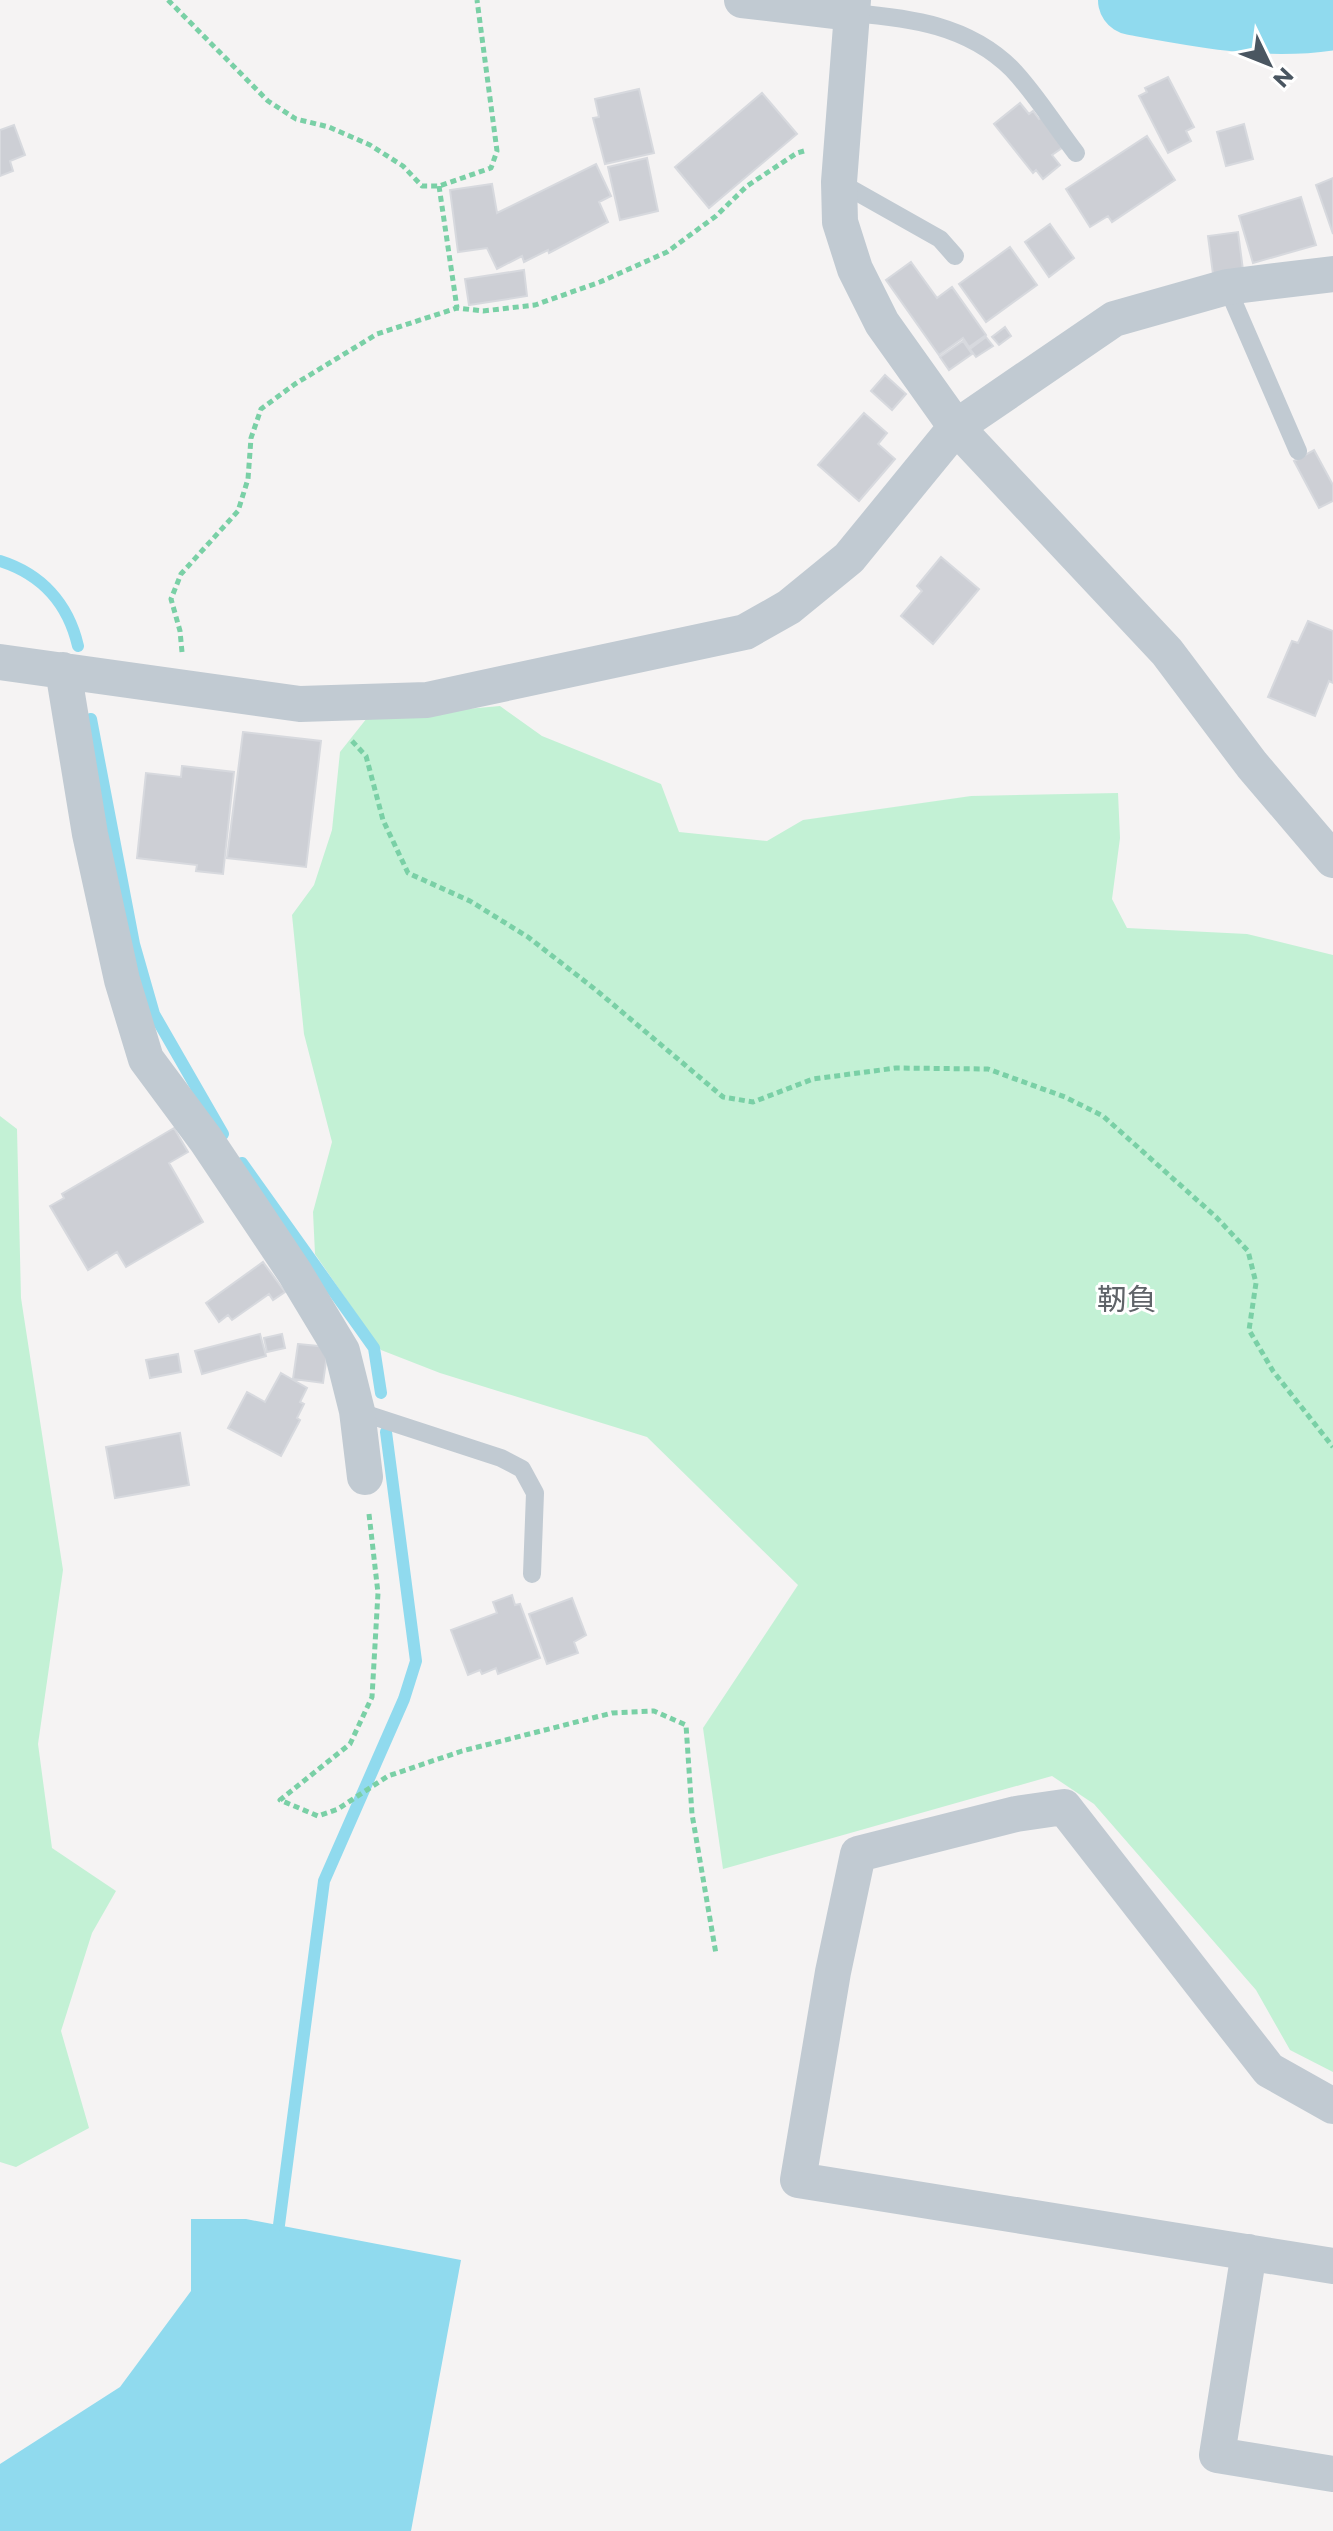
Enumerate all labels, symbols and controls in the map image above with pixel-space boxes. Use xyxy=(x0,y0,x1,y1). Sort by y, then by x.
north arrow xyxy=(1229,24,1309,104)
text: N xyxy=(1267,62,1299,93)
district label: 靭負 xyxy=(1097,1281,1157,1318)

